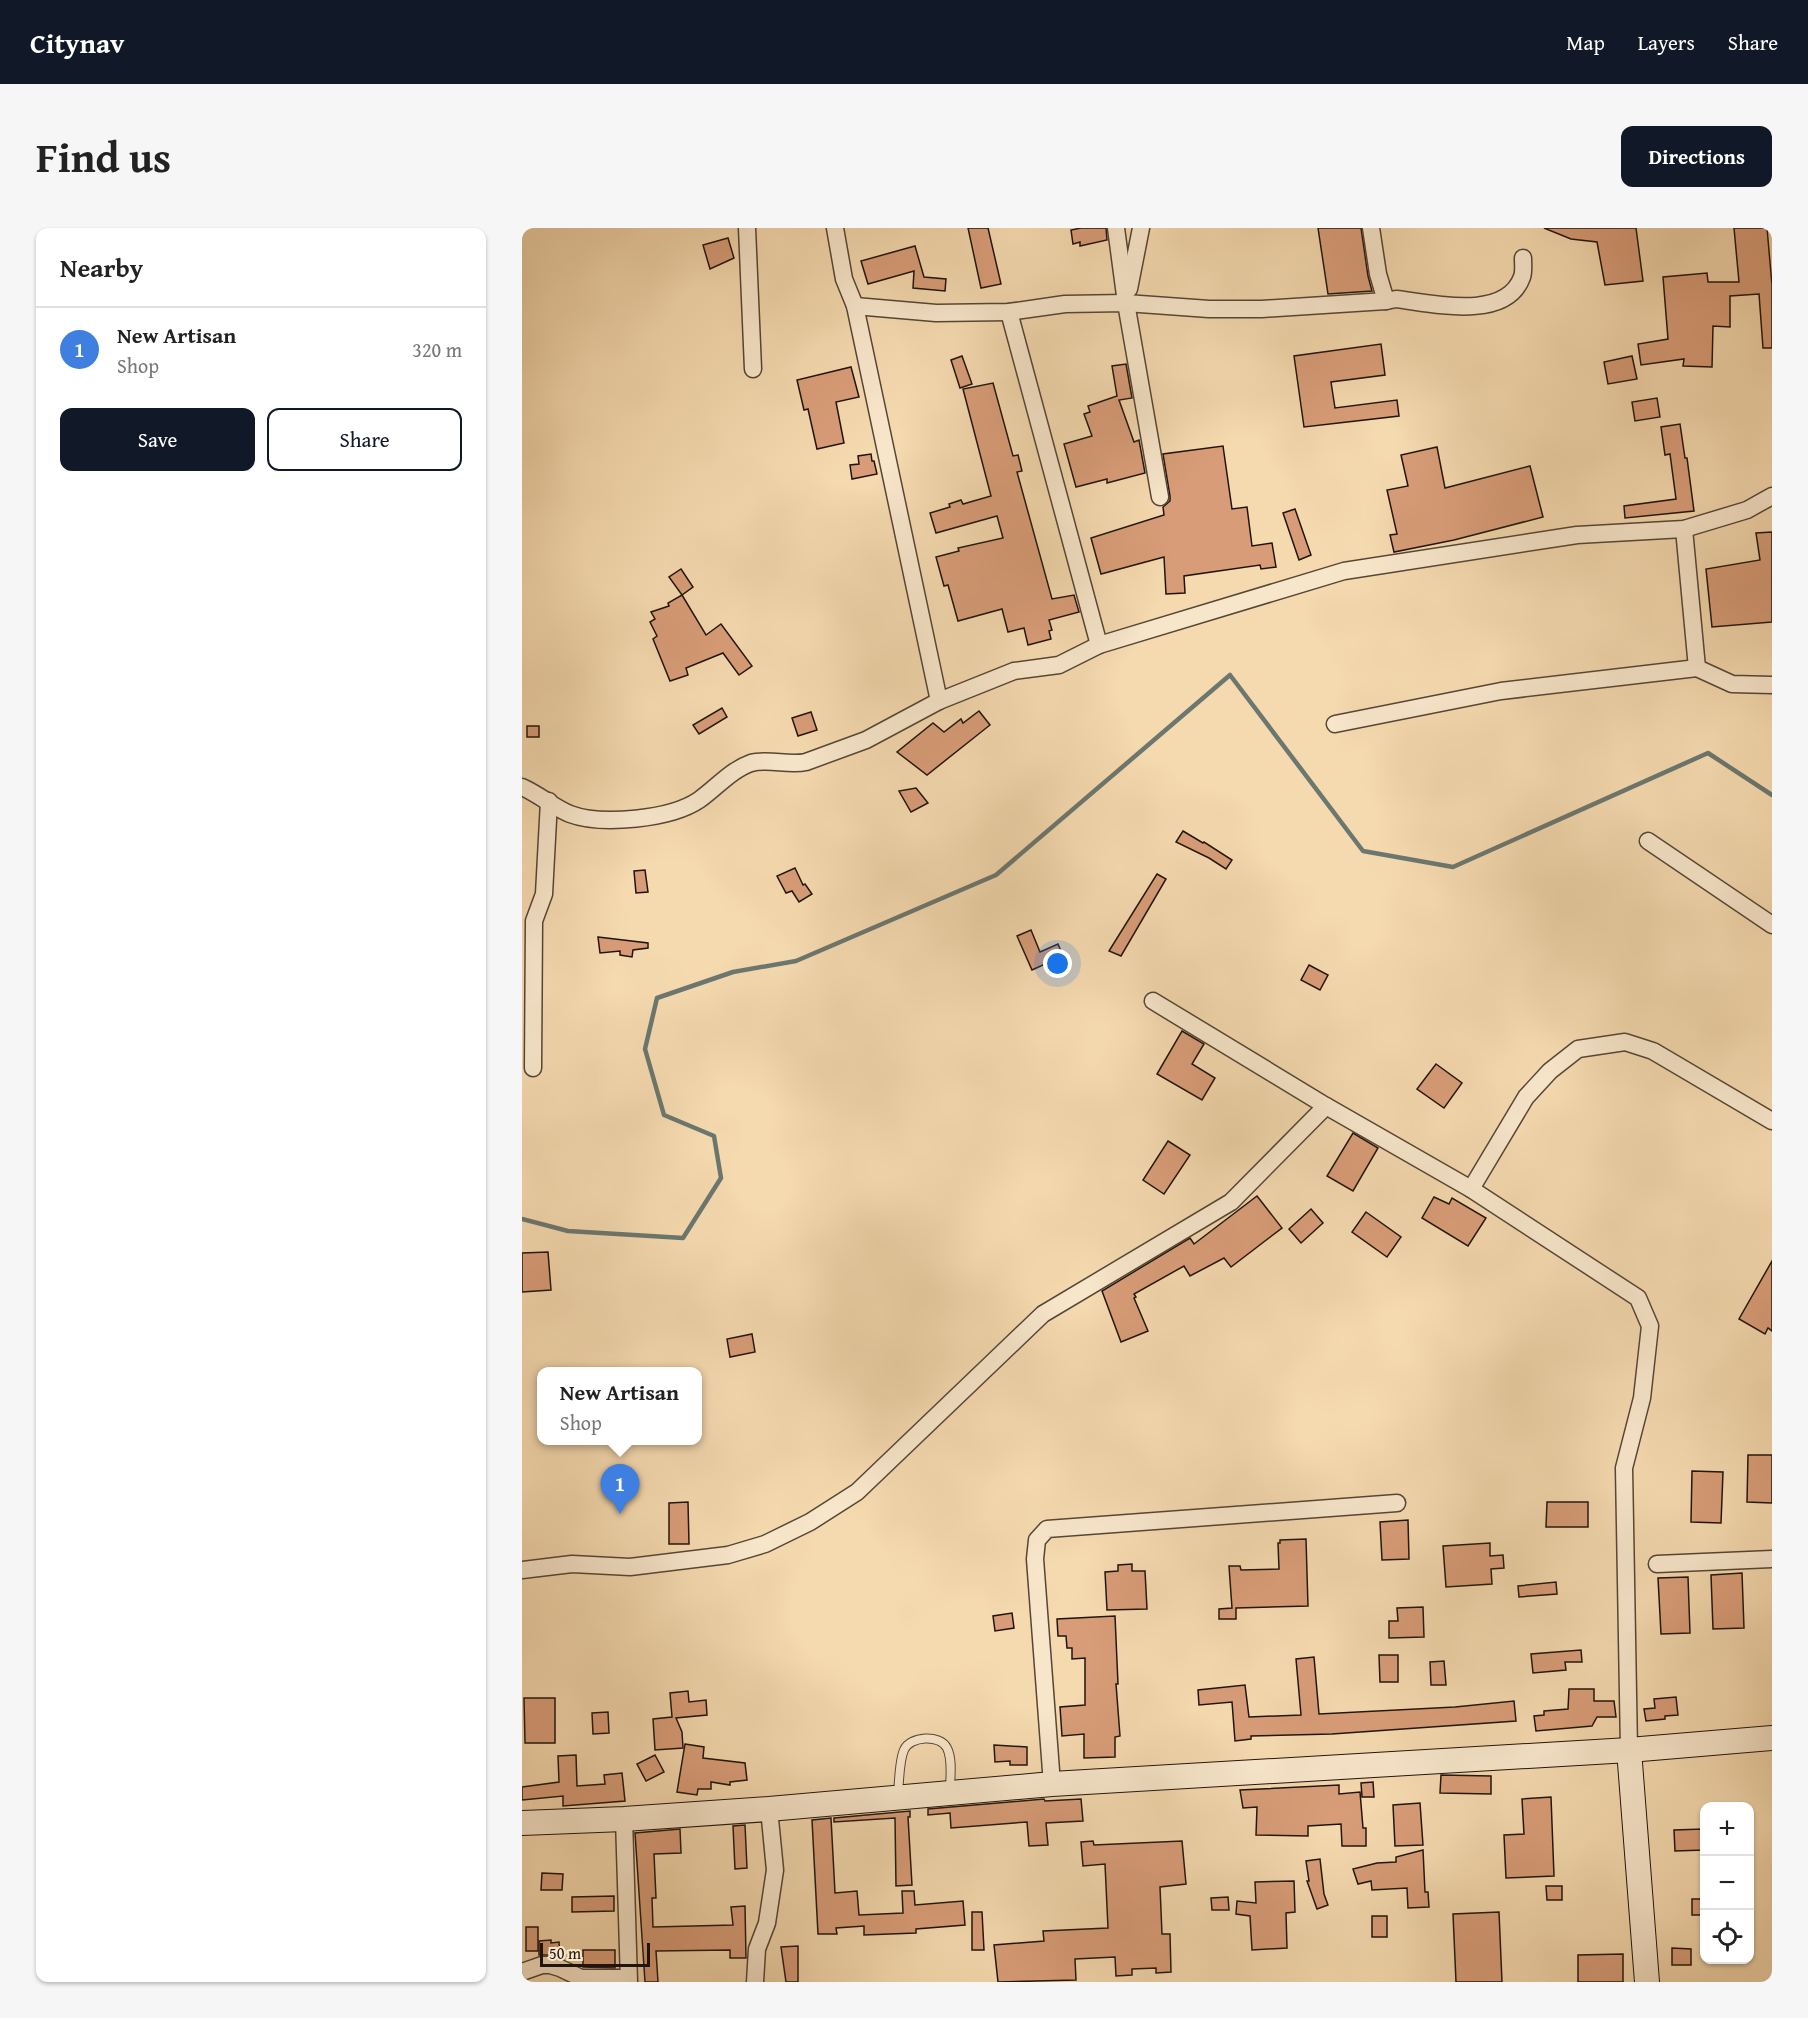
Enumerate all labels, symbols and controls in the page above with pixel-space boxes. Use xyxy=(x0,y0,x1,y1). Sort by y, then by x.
text: Citynav xyxy=(30,22,124,63)
text: Map xyxy=(1566,27,1605,58)
text: Layers xyxy=(1638,27,1695,58)
text: Share xyxy=(1728,27,1778,58)
text: Find us xyxy=(36,126,171,187)
button: Directions xyxy=(1621,126,1772,187)
text: Nearby xyxy=(60,248,143,287)
text: New Artisan xyxy=(117,319,236,351)
text: 1 xyxy=(74,335,85,364)
text: 320 m xyxy=(412,335,462,364)
text: Shop xyxy=(117,351,159,380)
button: Save xyxy=(60,408,255,471)
button: Share xyxy=(267,408,462,471)
your location xyxy=(1043,949,1072,978)
popup xyxy=(537,1367,702,1445)
text: New Artisan xyxy=(560,1376,679,1408)
text: Shop xyxy=(560,1408,602,1437)
pin: 1 xyxy=(600,1464,640,1514)
map controls xyxy=(1700,1802,1754,1964)
button: + xyxy=(1700,1802,1754,1856)
button: − xyxy=(1700,1856,1754,1910)
button: locate xyxy=(1700,1910,1754,1964)
scale bar xyxy=(540,1940,650,1968)
text: 50 m xyxy=(549,1941,581,1965)

